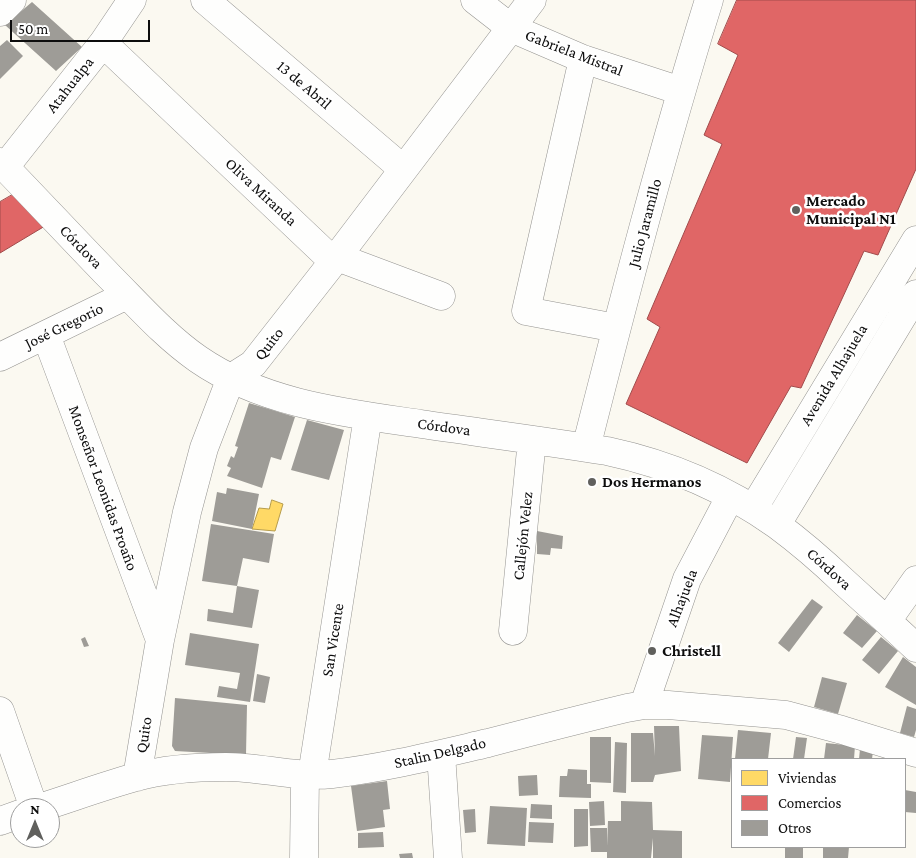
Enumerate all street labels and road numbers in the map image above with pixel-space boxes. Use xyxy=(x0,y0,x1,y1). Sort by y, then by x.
street label: Gabriela Mistral xyxy=(522,26,626,80)
street label: Atahualpa xyxy=(42,53,98,117)
street label: 13 de Abril xyxy=(273,57,335,113)
street label: Oliva Miranda xyxy=(221,154,301,230)
street label: Julio Jaramillo xyxy=(624,177,666,269)
street label: Córdova xyxy=(55,221,107,273)
street label: José Gregorio xyxy=(22,299,106,353)
street label: Avenida Alhajuela xyxy=(796,321,872,429)
street label: Quito xyxy=(250,324,288,364)
street label: Monseñor Leonidas Proaño xyxy=(64,403,142,573)
street label: Córdova xyxy=(416,414,472,440)
street label: Callejón Velez xyxy=(509,491,537,581)
street label: Córdova xyxy=(803,544,855,594)
street label: Alhajuela xyxy=(662,566,702,630)
street label: San Vicente xyxy=(318,602,348,678)
street label: Quito xyxy=(132,715,156,755)
street label: Stalin Delgado xyxy=(392,733,488,773)

